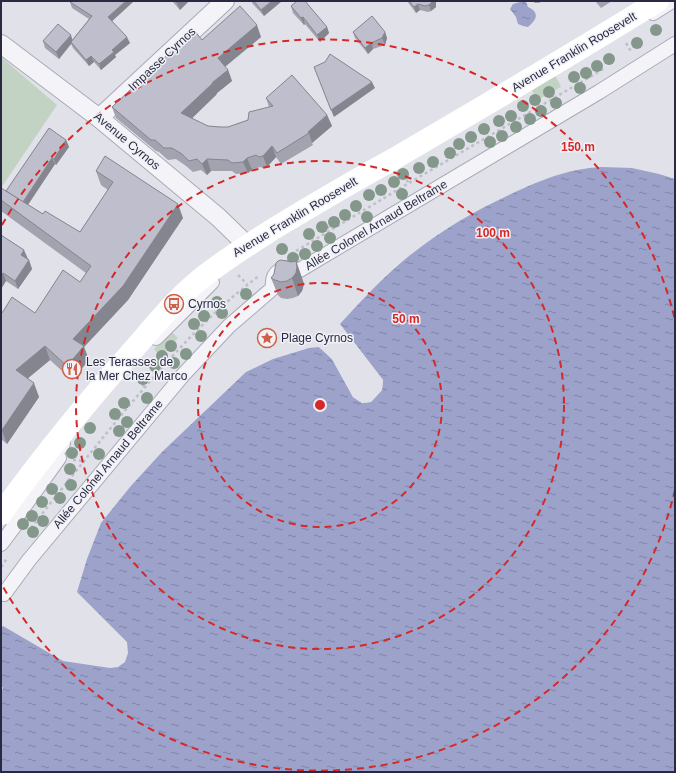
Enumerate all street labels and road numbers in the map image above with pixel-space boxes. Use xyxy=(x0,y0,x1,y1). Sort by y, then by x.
street label: Avenue Franklin Roosevelt xyxy=(509,9,640,95)
street label: Impasse Cyrnos xyxy=(126,24,198,94)
street label: Avenue Cyrnos xyxy=(91,109,163,173)
street label: Avenue Franklin Roosevelt xyxy=(230,174,361,260)
street label: Allée Colonel Arnaud Beltrame xyxy=(302,177,450,273)
street label: Allée Colonel Arnaud Beltrame xyxy=(50,397,166,531)

